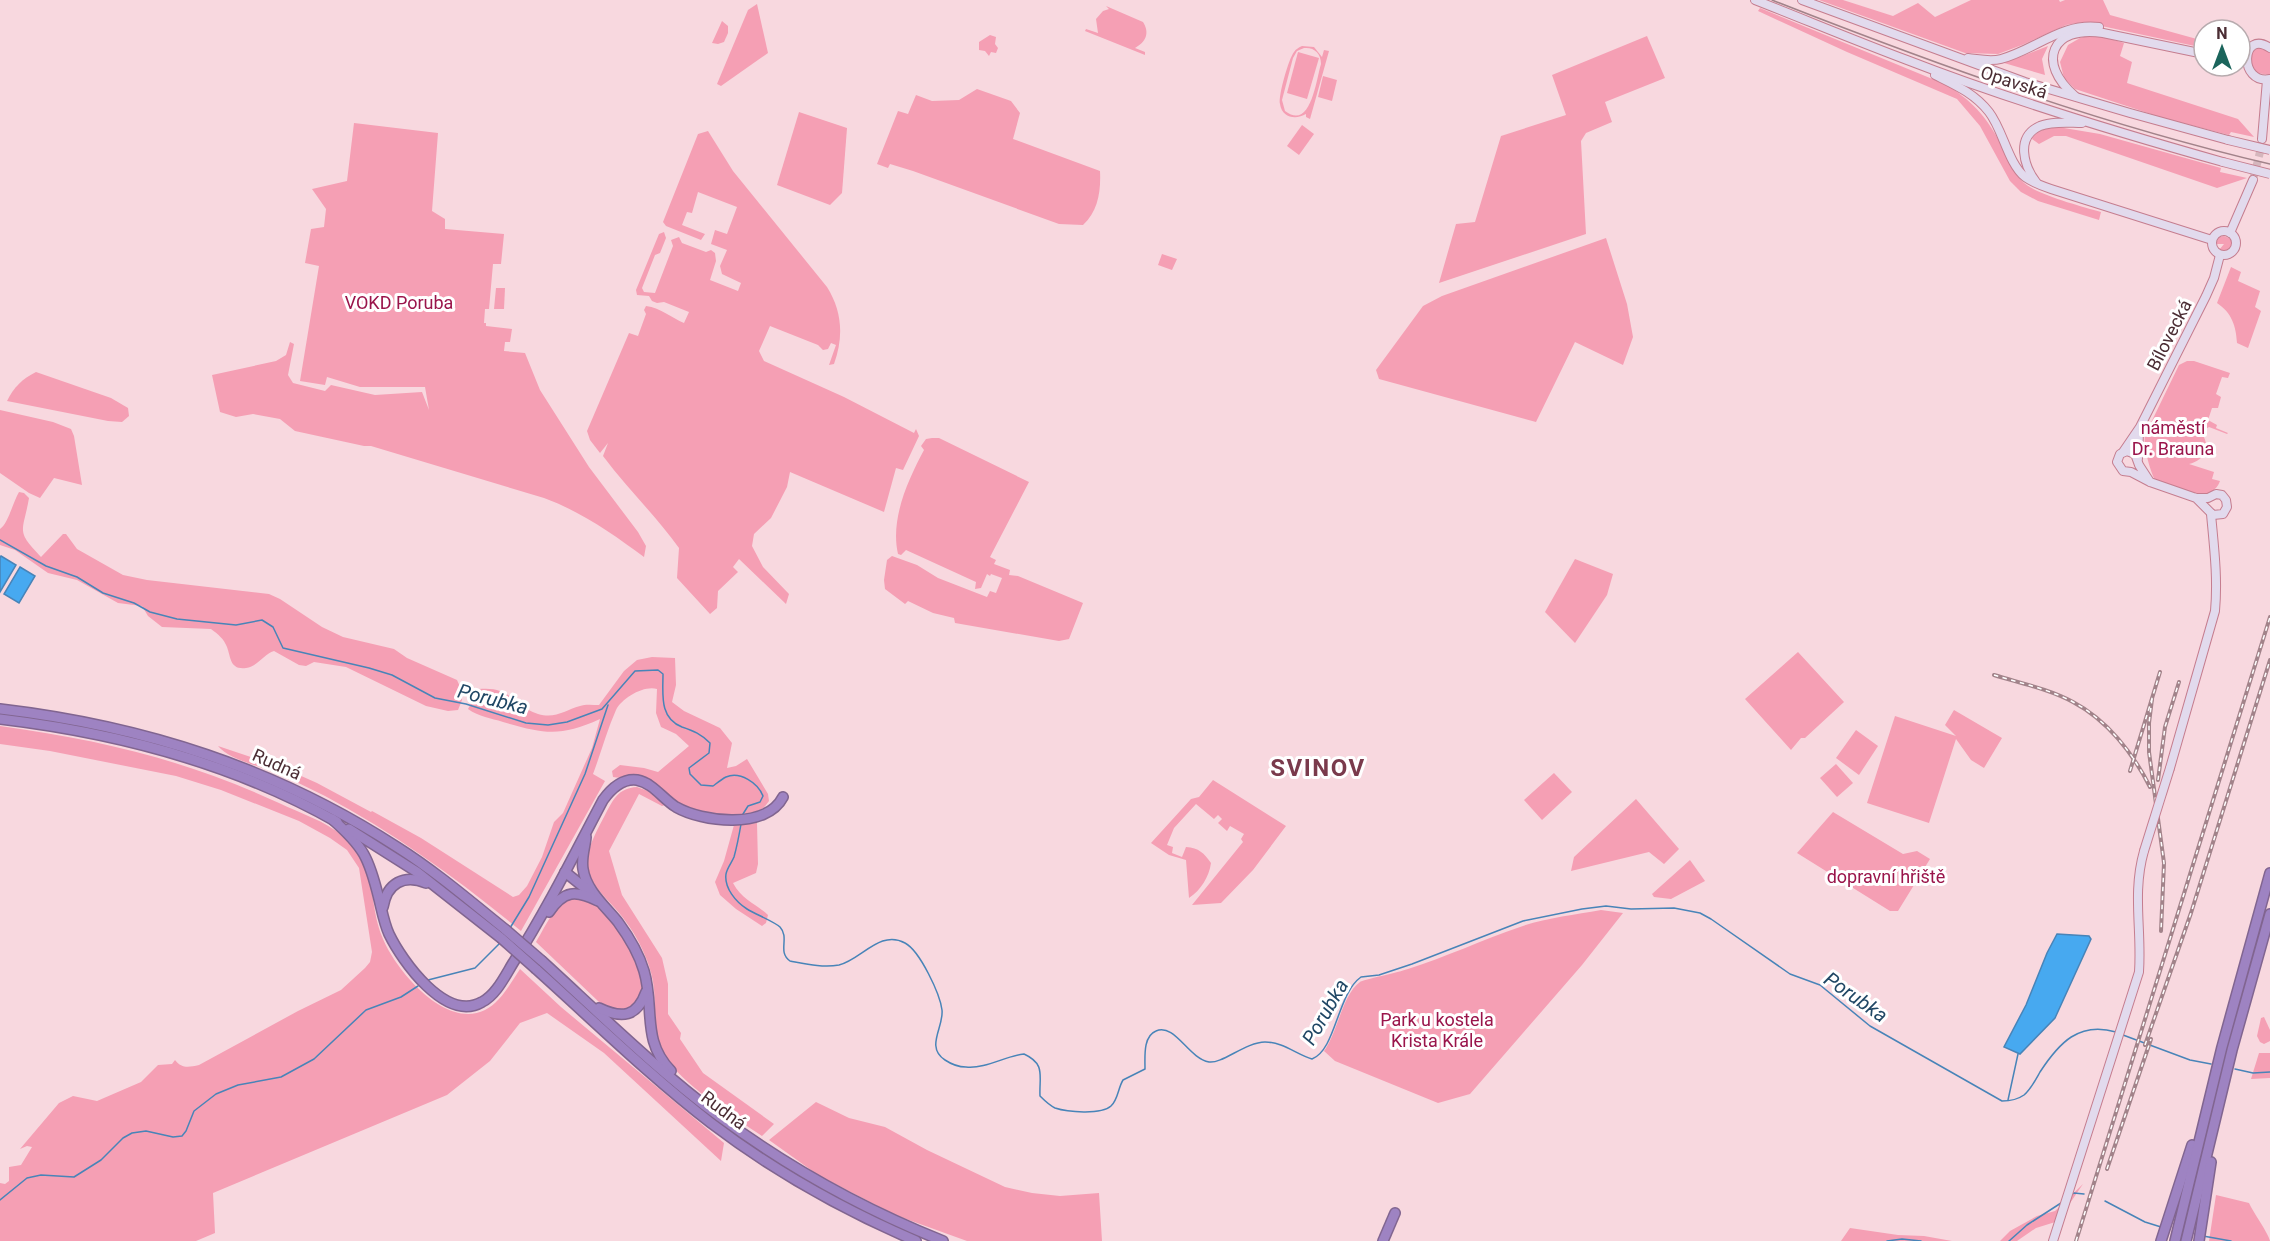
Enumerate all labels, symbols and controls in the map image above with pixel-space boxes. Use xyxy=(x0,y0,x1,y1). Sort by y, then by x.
north arrow xyxy=(2192,18,2252,78)
text: N xyxy=(2216,24,2228,43)
street label: Opavská xyxy=(1978,61,2050,103)
park label: VOKD Poruba xyxy=(345,292,453,313)
street label: Bílovecká xyxy=(2142,296,2196,374)
park label: náměstí Dr. Brauna xyxy=(2132,417,2214,459)
water label: Porubka xyxy=(455,679,531,719)
street label: Rudná xyxy=(249,744,305,784)
district label: SVINOV xyxy=(1270,754,1366,782)
park label: dopravní hřiště xyxy=(1827,866,1945,887)
water label: Porubka xyxy=(1820,967,1892,1027)
water label: Porubka xyxy=(1297,975,1353,1049)
park label: Park u kostela Krista Krále xyxy=(1380,1009,1494,1051)
street label: Rudná xyxy=(697,1086,751,1134)

